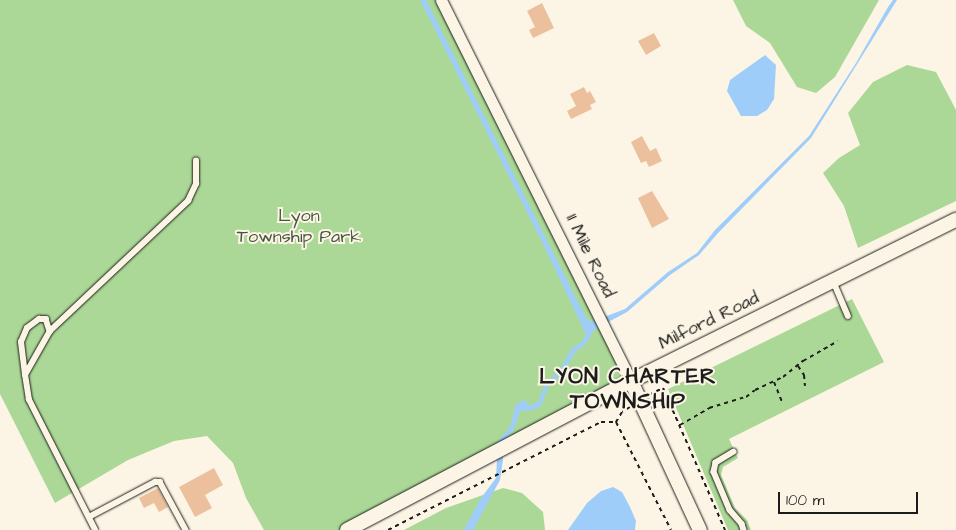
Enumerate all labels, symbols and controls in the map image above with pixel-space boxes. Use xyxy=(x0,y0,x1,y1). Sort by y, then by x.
park label: Lyon Township Park xyxy=(237,206,361,248)
street label: 11 Mile Road xyxy=(560,211,620,301)
street label: Milford Road xyxy=(655,287,763,355)
district label: LYON CHARTER TOWNSHIP xyxy=(538,363,718,414)
scale bar xyxy=(781,482,921,514)
text: 100 m xyxy=(786,490,825,511)

